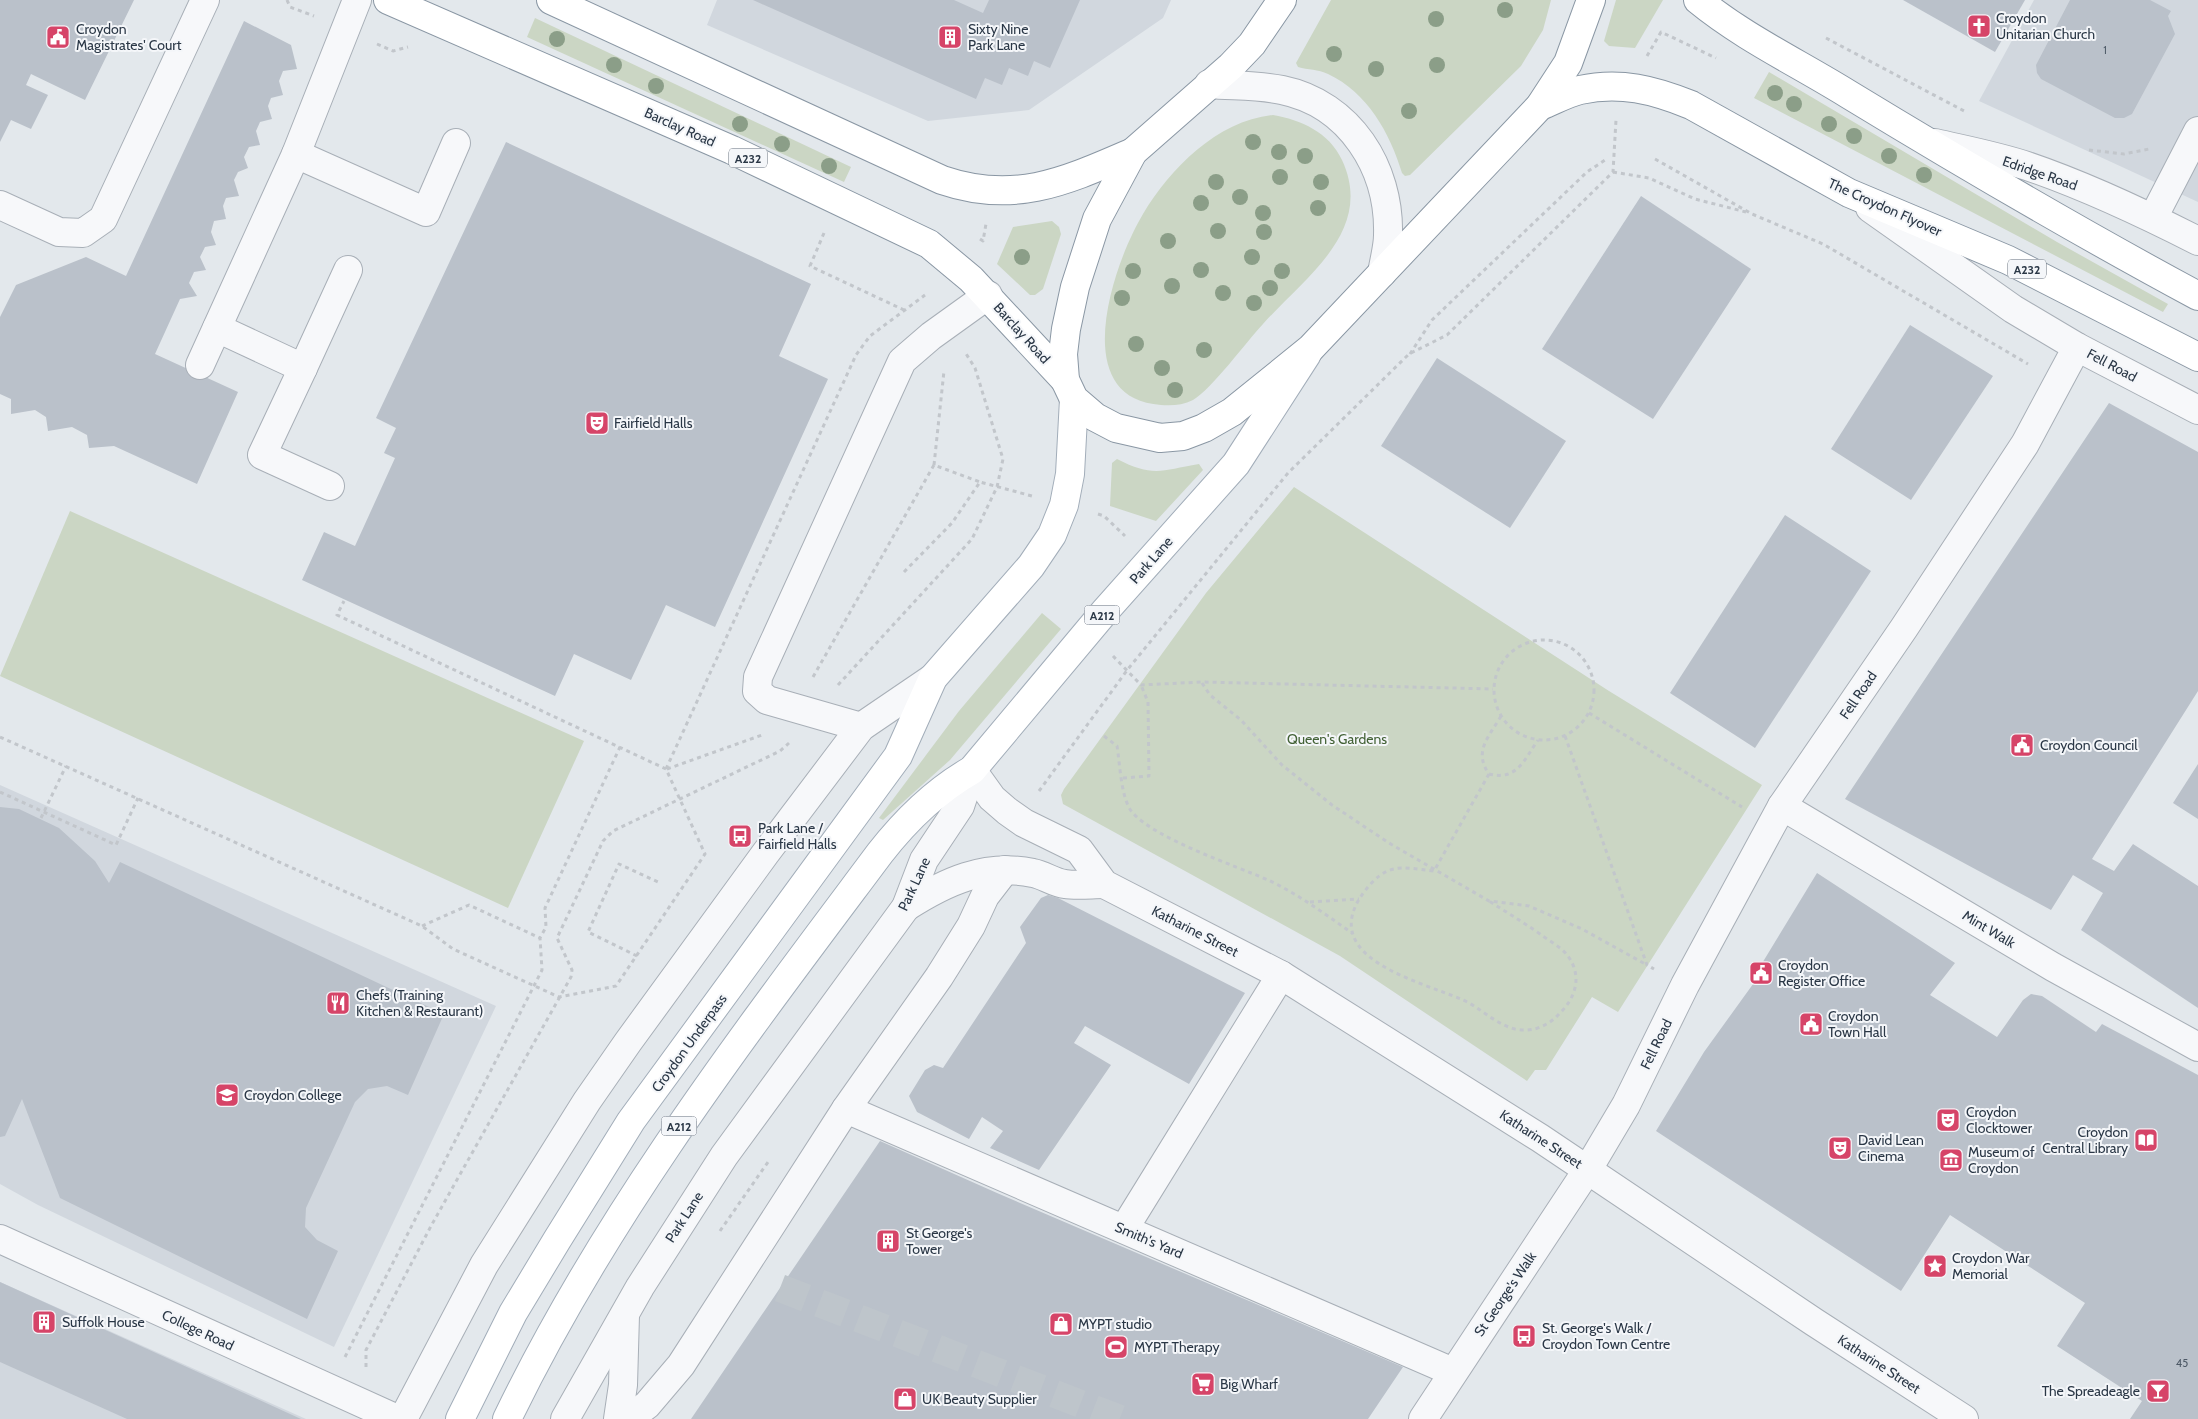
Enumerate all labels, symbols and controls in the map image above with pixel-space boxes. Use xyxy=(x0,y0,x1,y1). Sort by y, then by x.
place label: Croydon Unitarian Church xyxy=(1996,9,2095,43)
church icon: Croydon Unitarian Church xyxy=(1966,13,1992,39)
place label: Croydon Magistrates' Court xyxy=(76,20,182,54)
place label: Sixty Nine Park Lane xyxy=(968,20,1028,54)
public building icon: Croydon Magistrates' Court xyxy=(45,24,71,50)
building icon: Sixty Nine Park Lane xyxy=(937,24,963,50)
house number: 1 xyxy=(2103,43,2107,57)
street label: Barclay Road xyxy=(642,103,718,151)
road number: A232 xyxy=(729,148,767,168)
street label: Edridge Road xyxy=(2000,152,2080,194)
street label: The Croydon Flyover xyxy=(1825,174,1945,240)
road number: A232 xyxy=(2008,260,2046,278)
street label: Barclay Road xyxy=(990,299,1054,367)
street label: Fell Road xyxy=(2084,344,2140,386)
theatre icon: Fairfield Halls xyxy=(584,410,610,436)
place label: Fairfield Halls xyxy=(614,414,693,432)
street label: Park Lane xyxy=(1125,533,1177,587)
road number: A212 xyxy=(1084,606,1120,624)
street label: Fell Road xyxy=(1835,668,1881,722)
park label: Queen's Gardens xyxy=(1287,730,1387,748)
public building icon: Croydon Council xyxy=(2009,732,2035,758)
place label: Croydon Council xyxy=(2040,736,2138,754)
place label: Park Lane / Fairfield Halls xyxy=(758,819,837,853)
bus stop icon: Park Lane / Fairfield Halls xyxy=(727,823,753,849)
street label: Park Lane xyxy=(894,854,934,914)
street label: Katharine Street xyxy=(1149,901,1242,961)
street label: Mint Walk xyxy=(1959,906,2019,952)
place label: Croydon Register Office xyxy=(1778,956,1865,990)
public building icon: Croydon Register Office xyxy=(1748,960,1774,986)
place label: Chefs (Training Kitchen & Restaurant) xyxy=(356,986,483,1020)
restaurant icon: Chefs (Training Kitchen & Restaurant) xyxy=(325,990,351,1016)
street label: Croydon Underpass xyxy=(647,990,731,1096)
place label: Croydon Town Hall xyxy=(1828,1007,1887,1041)
public building icon: Croydon Town Hall xyxy=(1798,1011,1824,1037)
street label: Fell Road xyxy=(1636,1016,1676,1072)
school or university icon: Croydon College xyxy=(214,1082,240,1108)
place label: Croydon College xyxy=(244,1086,342,1104)
place label: Croydon Clocktower xyxy=(1966,1103,2033,1137)
street label: Katharine Street xyxy=(1496,1106,1586,1173)
theatre icon: Croydon Clocktower xyxy=(1935,1107,1961,1133)
road number: A212 xyxy=(662,1116,696,1136)
place label: Croydon Central Library xyxy=(2042,1123,2128,1157)
library icon: Croydon Central Library xyxy=(2133,1127,2159,1153)
place label: David Lean Cinema xyxy=(1858,1131,1924,1165)
theatre icon: David Lean Cinema xyxy=(1827,1135,1853,1161)
place label: Museum of Croydon xyxy=(1968,1143,2035,1177)
museum icon: Museum of Croydon xyxy=(1938,1147,1964,1173)
street label: Park Lane xyxy=(661,1188,707,1246)
street label: Smith's Yard xyxy=(1112,1218,1186,1262)
place label: St George's Tower xyxy=(906,1224,973,1258)
building icon: St George's Tower xyxy=(875,1228,901,1254)
street label: St George's Walk xyxy=(1470,1248,1540,1340)
place label: Croydon War Memorial xyxy=(1952,1249,2030,1283)
place icon: Croydon War Memorial xyxy=(1922,1253,1948,1279)
street label: College Road xyxy=(159,1305,237,1355)
building icon: Suffolk House xyxy=(31,1309,57,1335)
shop icon: MYPT studio xyxy=(1048,1311,1074,1337)
place label: Suffolk House xyxy=(62,1313,145,1331)
place label: MYPT studio xyxy=(1078,1315,1152,1333)
place label: St. George's Walk / Croydon Town Centre xyxy=(1542,1319,1670,1353)
bus stop icon: St. George's Walk / Croydon Town Centre xyxy=(1511,1323,1537,1349)
street label: Katharine Street xyxy=(1834,1331,1924,1398)
sports icon: MYPT Therapy xyxy=(1103,1334,1129,1360)
place label: MYPT Therapy xyxy=(1134,1338,1220,1356)
house number: 45 xyxy=(2176,1356,2188,1370)
supermarket icon: Big Wharf xyxy=(1190,1371,1216,1397)
place label: Big Wharf xyxy=(1220,1375,1278,1393)
bar icon: The Spreadeagle xyxy=(2145,1378,2171,1404)
place label: The Spreadeagle xyxy=(2042,1382,2140,1400)
shop icon: UK Beauty Supplier xyxy=(892,1386,918,1412)
place label: UK Beauty Supplier xyxy=(922,1390,1037,1408)

